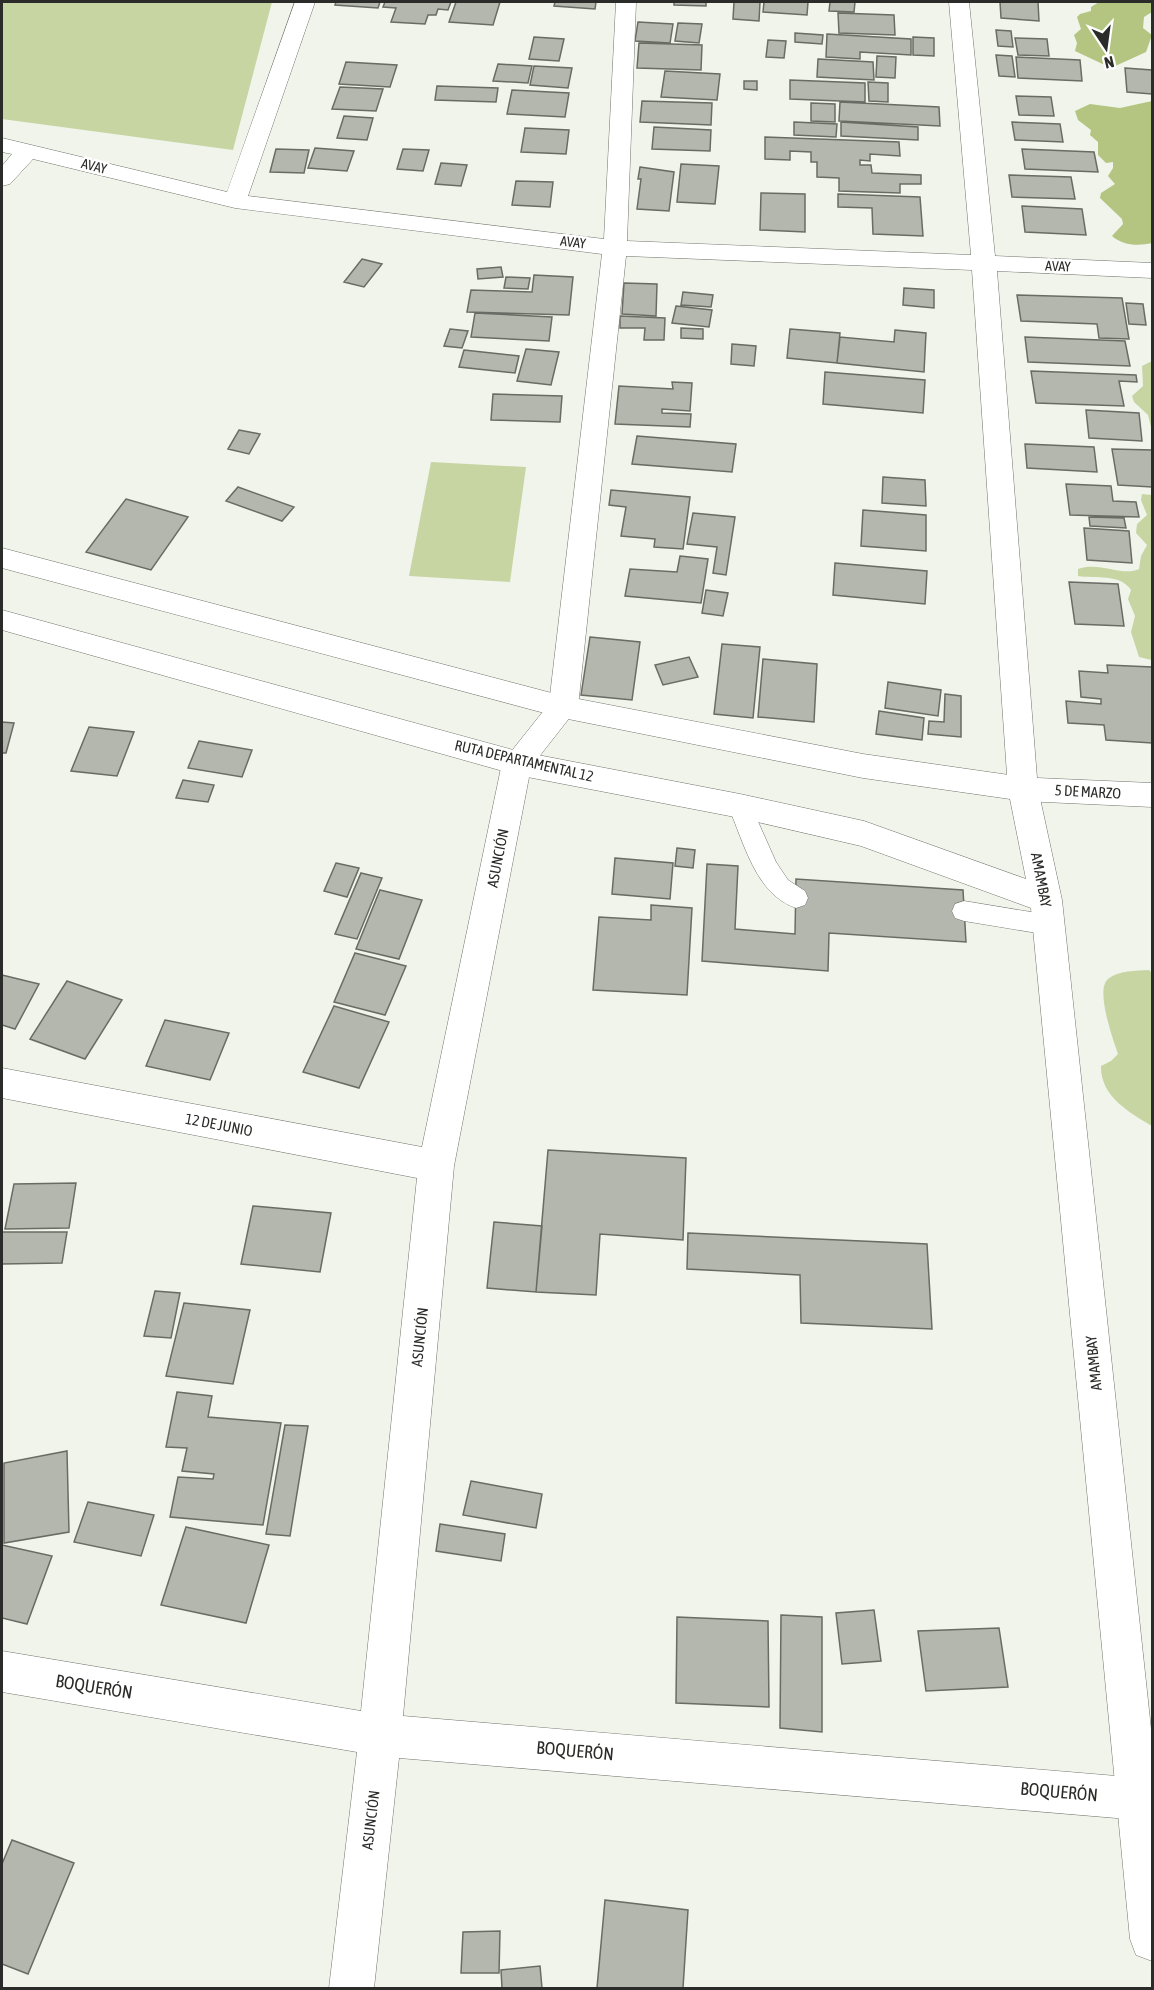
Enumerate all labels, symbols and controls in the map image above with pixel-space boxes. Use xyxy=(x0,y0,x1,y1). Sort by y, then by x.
north arrow xyxy=(1076,18,1136,78)
text: N xyxy=(1103,53,1116,72)
street label: AVAY xyxy=(80,155,109,177)
street label: AVAY xyxy=(559,233,587,252)
street label: AVAY xyxy=(1045,258,1072,274)
street label: RUTA DEPARTAMENTAL 12 xyxy=(453,736,595,785)
street label: 5 DE MARZO xyxy=(1054,781,1122,802)
street label: ASUNCIÓN xyxy=(483,827,512,889)
street label: AMAMBAY xyxy=(1028,851,1055,909)
street label: 12 DE JUNIO xyxy=(184,1110,254,1139)
street label: ASUNCIÓN xyxy=(408,1306,431,1367)
street label: AMAMBAY xyxy=(1082,1334,1105,1391)
street label: BOQUERÓN xyxy=(54,1670,134,1703)
street label: BOQUERÓN xyxy=(535,1737,615,1764)
street label: BOQUERÓN xyxy=(1019,1778,1099,1805)
street label: ASUNCIÓN xyxy=(358,1789,383,1851)

